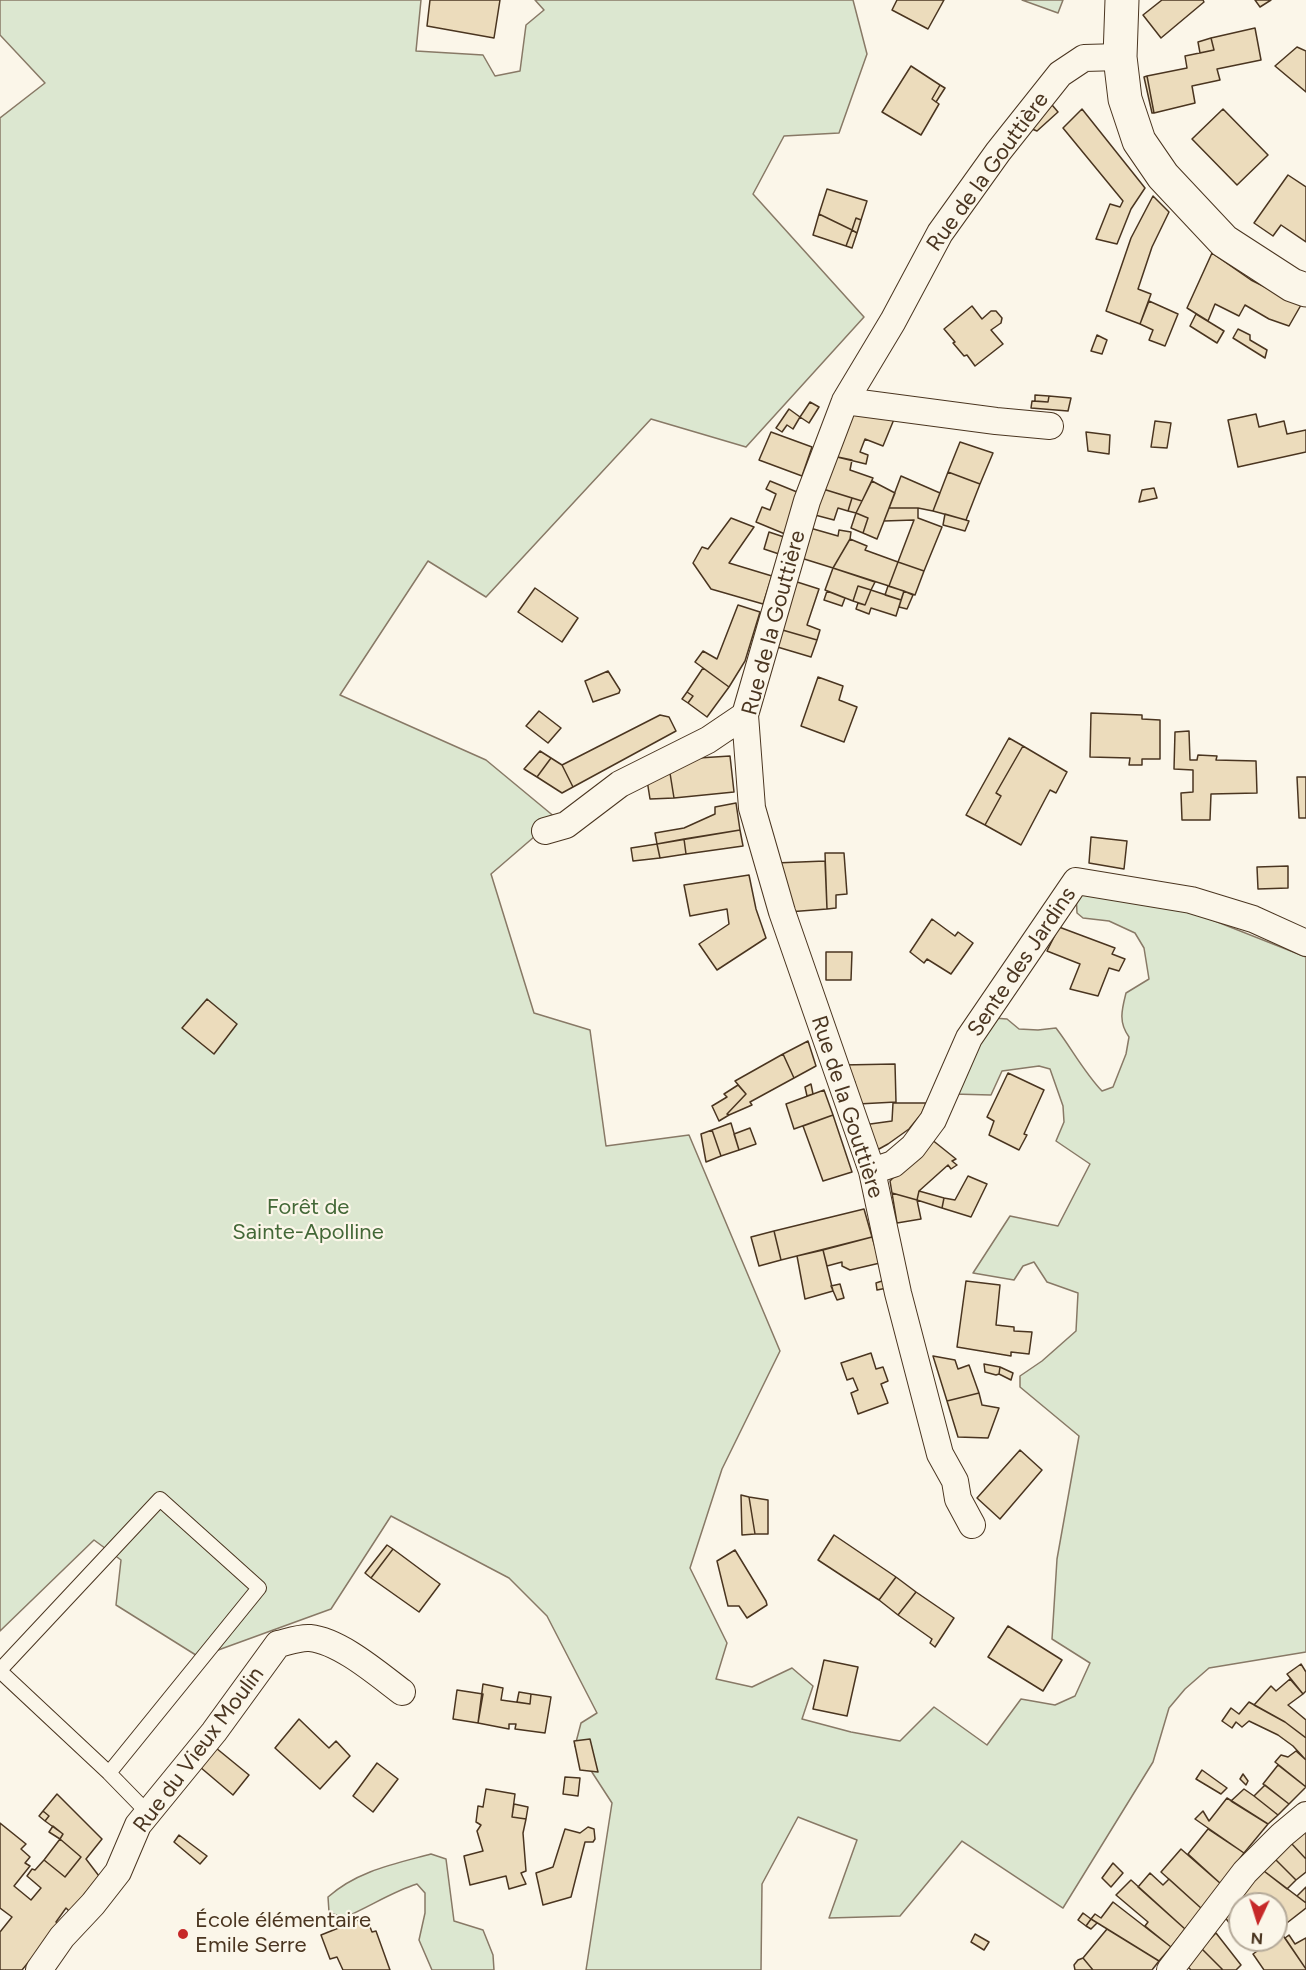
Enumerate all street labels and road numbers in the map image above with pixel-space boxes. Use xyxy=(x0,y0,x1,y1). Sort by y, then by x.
street label: Rue de la Gouttière xyxy=(921,87,1055,257)
street label: Rue de la Gouttière xyxy=(737,528,811,718)
street label: Sente des Jardins xyxy=(962,882,1082,1042)
street label: Rue de la Gouttière xyxy=(805,1012,889,1202)
street label: Rue du Vieux Moulin xyxy=(128,1662,270,1838)

